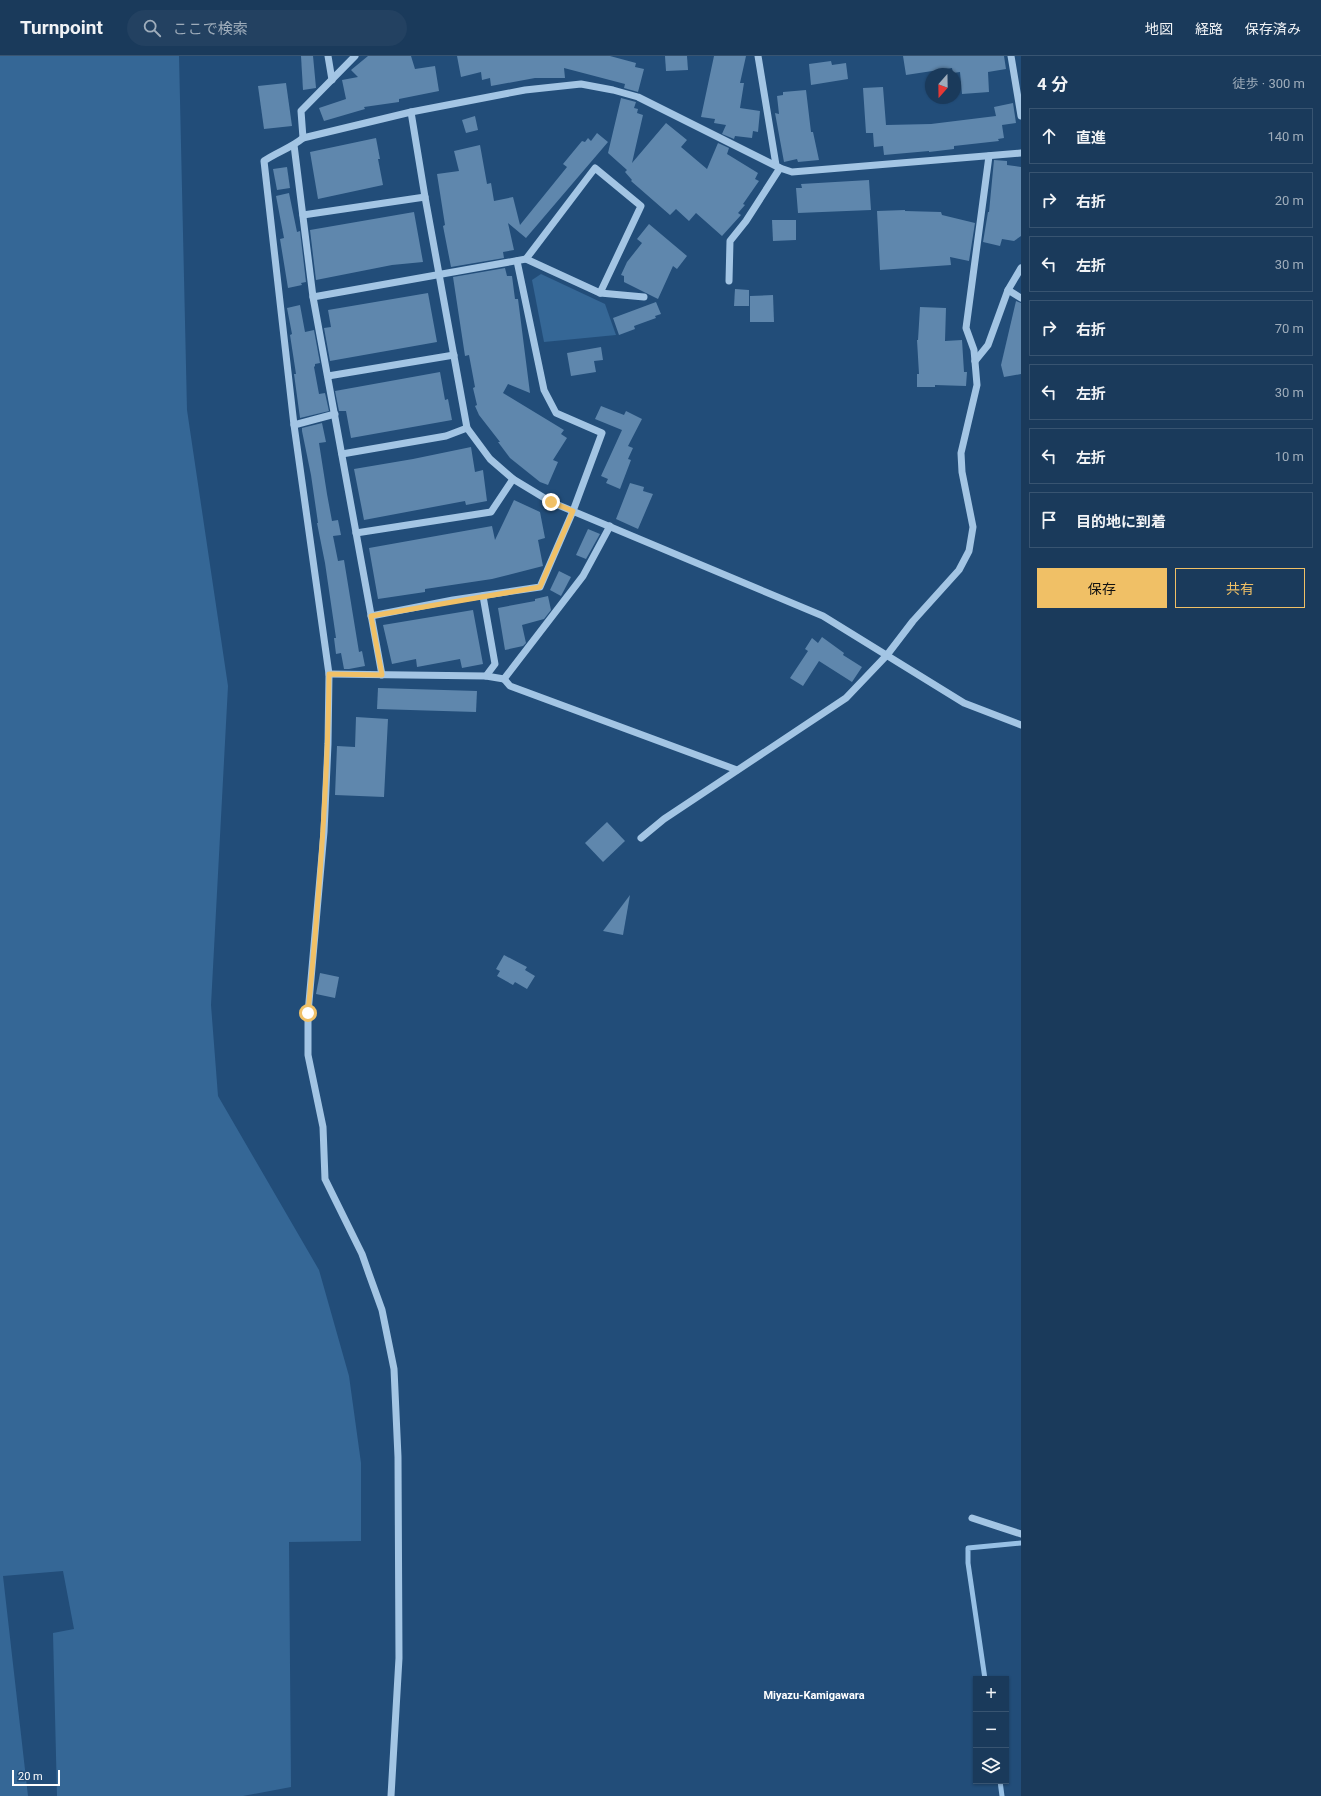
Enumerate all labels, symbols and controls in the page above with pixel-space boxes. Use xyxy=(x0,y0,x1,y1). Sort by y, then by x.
search box xyxy=(127,10,407,46)
text: Turnpoint xyxy=(20,16,103,39)
icon: search xyxy=(141,17,163,39)
text: ここで検索 xyxy=(173,20,248,38)
text: 地図 xyxy=(1145,21,1173,37)
text: 経路 xyxy=(1195,21,1223,37)
text: 保存済み xyxy=(1245,21,1301,37)
north arrow xyxy=(925,68,961,104)
text: 4 分 xyxy=(1037,74,1068,94)
text: 徒歩 · 300 m xyxy=(1233,76,1305,91)
icon: ahead xyxy=(1038,125,1060,147)
text: 直進 xyxy=(1076,129,1106,147)
text: 140 m xyxy=(1267,129,1304,144)
icon: right xyxy=(1038,189,1060,211)
text: 右折 xyxy=(1076,193,1106,211)
text: 20 m xyxy=(1275,193,1304,208)
icon: left xyxy=(1038,253,1060,275)
text: 左折 xyxy=(1076,257,1106,275)
text: 30 m xyxy=(1275,257,1304,272)
icon: right xyxy=(1038,317,1060,339)
text: 右折 xyxy=(1076,321,1106,339)
text: 70 m xyxy=(1275,321,1304,336)
icon: left xyxy=(1038,381,1060,403)
text: 左折 xyxy=(1076,385,1106,403)
text: 30 m xyxy=(1275,385,1304,400)
icon: left xyxy=(1038,445,1060,467)
text: 左折 xyxy=(1076,449,1106,467)
text: 10 m xyxy=(1275,449,1304,464)
route end xyxy=(542,493,560,511)
icon: arrive xyxy=(1038,509,1060,531)
text: 目的地に到着 xyxy=(1076,513,1166,531)
button: 保存 xyxy=(1037,568,1167,608)
button: 共有 xyxy=(1175,568,1305,608)
route start xyxy=(299,1004,317,1022)
map controls xyxy=(973,1676,1009,1784)
button: + xyxy=(973,1676,1009,1712)
district label: Miyazu-Kamigawara xyxy=(763,1689,865,1702)
button: − xyxy=(973,1712,1009,1748)
button: layers xyxy=(973,1748,1009,1784)
scale bar xyxy=(12,1768,60,1787)
text: 20 m xyxy=(18,1770,43,1783)

